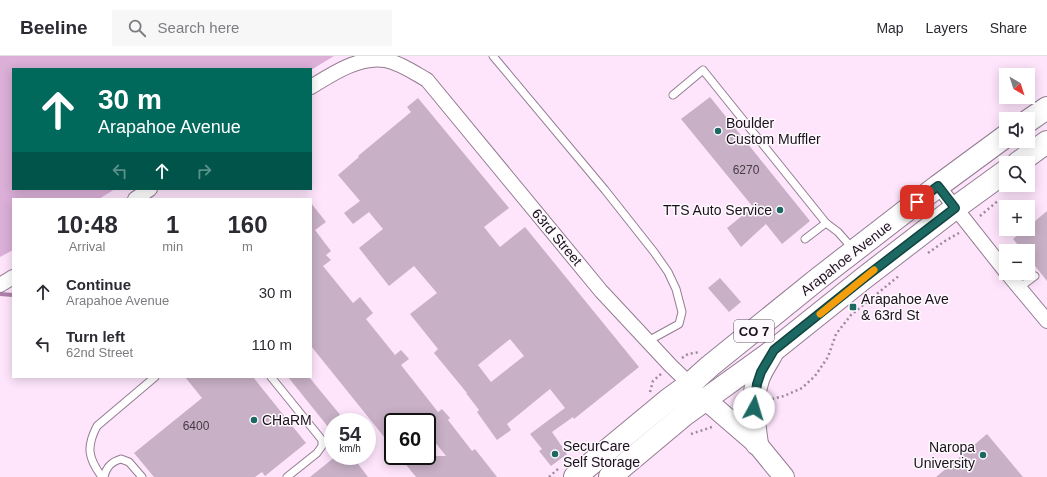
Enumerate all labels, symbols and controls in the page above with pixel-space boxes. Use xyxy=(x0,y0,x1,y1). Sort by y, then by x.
search box xyxy=(112,10,392,46)
text: Beeline xyxy=(20,17,88,38)
icon: search xyxy=(126,17,148,39)
text: Search here xyxy=(158,19,239,36)
text: Map xyxy=(876,20,904,36)
text: Layers xyxy=(926,20,968,36)
text: Share xyxy=(990,20,1027,36)
north arrow xyxy=(999,68,1035,104)
map controls xyxy=(999,68,1035,280)
icon: ahead xyxy=(32,84,84,136)
text: 30 m xyxy=(98,84,162,115)
button: sound xyxy=(999,112,1035,148)
place label: Boulder Custom Muffler xyxy=(726,115,821,147)
text: Arapahoe Avenue xyxy=(98,117,241,137)
marker: Boulder Custom Muffler xyxy=(713,126,723,136)
button: search xyxy=(999,156,1035,192)
icon: left xyxy=(109,160,131,182)
icon: ahead xyxy=(151,160,173,182)
icon: right xyxy=(193,160,215,182)
house number: 6270 xyxy=(733,163,760,177)
pin xyxy=(900,185,934,219)
icon: arrive xyxy=(906,191,928,213)
button: + xyxy=(999,200,1035,236)
place label: TTS Auto Service xyxy=(663,202,772,218)
street label: 63rd Street xyxy=(529,205,585,269)
marker: TTS Auto Service xyxy=(775,205,785,215)
text: 10:48 xyxy=(56,211,118,238)
text: 1 xyxy=(166,211,179,238)
text: 160 xyxy=(228,211,268,238)
street label: Arapahoe Avenue xyxy=(797,217,895,298)
text: Arrival xyxy=(69,239,106,254)
text: min xyxy=(162,239,183,254)
text: m xyxy=(242,239,253,254)
button: − xyxy=(999,244,1035,280)
text: Continue xyxy=(66,276,131,293)
icon: ahead xyxy=(32,281,54,303)
text: 30 m xyxy=(259,284,292,301)
place label: Arapahoe Ave & 63rd St xyxy=(861,291,949,323)
text: Arapahoe Avenue xyxy=(66,293,169,308)
marker: Arapahoe Ave & 63rd St xyxy=(848,302,858,312)
road number: CO 7 xyxy=(734,320,774,342)
text: Turn left xyxy=(66,328,125,345)
icon: left xyxy=(32,333,54,355)
text: 110 m xyxy=(251,336,292,353)
text: 62nd Street xyxy=(66,345,133,360)
position arrow xyxy=(733,387,775,429)
place label: CHaRM xyxy=(262,412,312,428)
speed limit sign: 60 xyxy=(384,413,436,465)
marker: CHaRM xyxy=(249,415,259,425)
house number: 6400 xyxy=(183,419,210,433)
text: 54 xyxy=(339,423,361,445)
place label: SecurCare Self Storage xyxy=(563,438,640,470)
place label: Naropa University xyxy=(914,439,975,471)
text: km/h xyxy=(339,443,361,454)
marker: SecurCare Self Storage xyxy=(550,449,560,459)
marker: Naropa University xyxy=(978,450,988,460)

